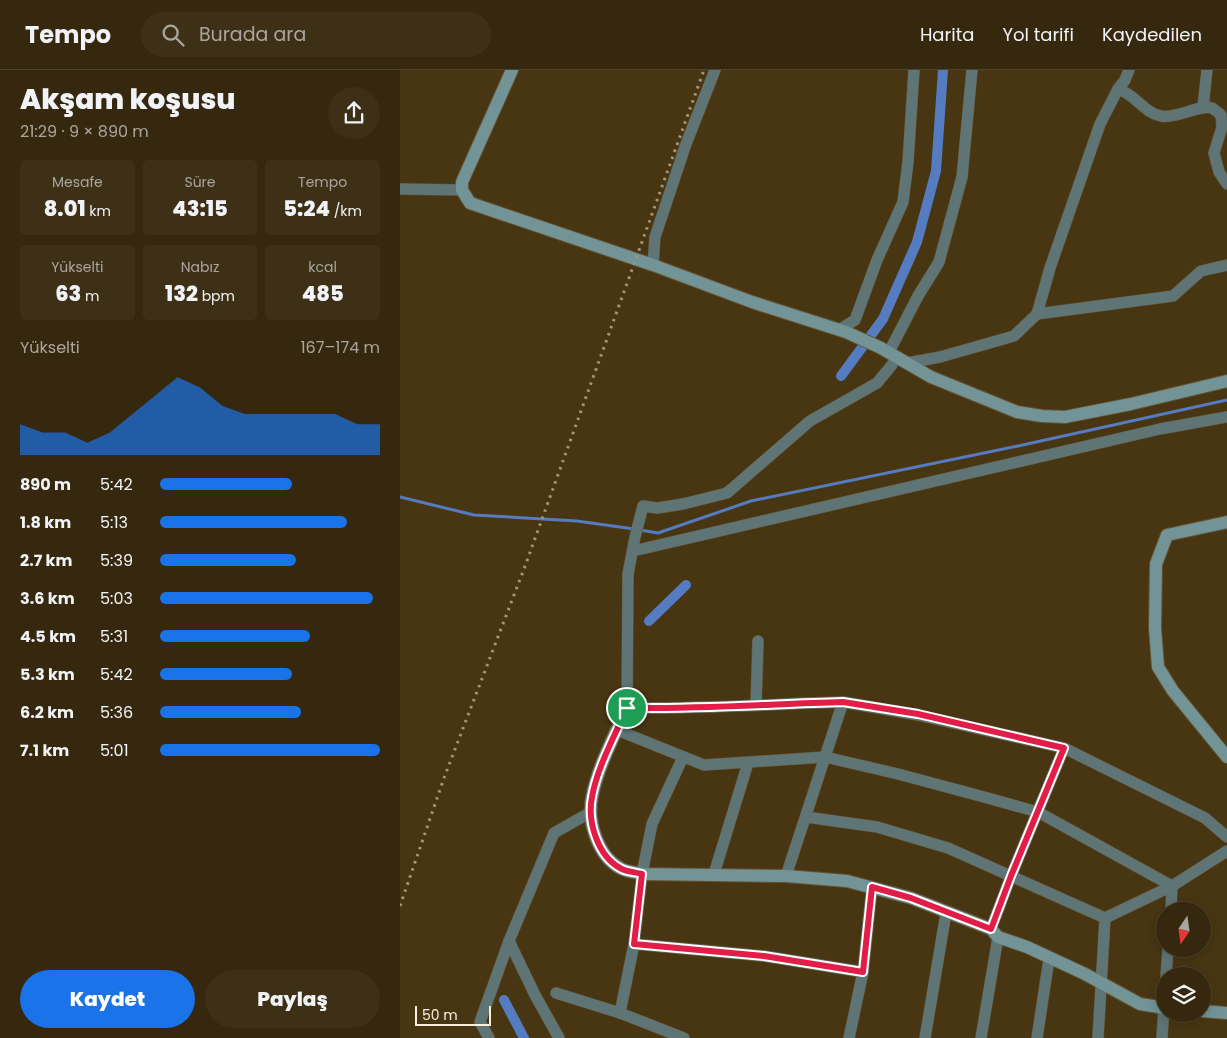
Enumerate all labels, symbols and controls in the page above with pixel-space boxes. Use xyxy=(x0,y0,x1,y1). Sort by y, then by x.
search box xyxy=(141,12,491,57)
text: Tempo xyxy=(25,18,111,51)
icon: search xyxy=(159,21,187,49)
text: Burada ara xyxy=(199,21,306,48)
text: Harita xyxy=(920,22,974,47)
text: Yol tarifi xyxy=(1002,22,1074,47)
text: Kaydedilen xyxy=(1102,22,1202,47)
text: Akşam koşusu xyxy=(20,80,236,119)
button: share xyxy=(328,87,380,139)
text: 21:29 · 9 × 890 m xyxy=(20,120,149,143)
text: Mesafe xyxy=(52,172,103,192)
text: Süre xyxy=(184,172,216,192)
text: Tempo xyxy=(298,172,347,192)
text: 8.01 xyxy=(44,194,86,223)
text: 43:15 xyxy=(172,194,228,223)
text: 5:24 xyxy=(283,194,330,223)
text: km xyxy=(86,201,111,221)
text: /km xyxy=(330,201,362,221)
text: Yükselti xyxy=(51,257,103,277)
text: Nabız xyxy=(181,257,219,277)
text: kcal xyxy=(308,257,337,277)
text: 63 xyxy=(55,279,81,308)
text: 132 xyxy=(165,279,198,308)
text: 485 xyxy=(302,279,344,308)
text: m xyxy=(81,286,99,306)
text: bpm xyxy=(198,286,235,306)
text: Yükselti xyxy=(20,336,80,359)
text: 167–174 m xyxy=(300,336,380,359)
text: 890 m xyxy=(20,473,71,496)
text: 5:42 xyxy=(100,473,133,496)
text: 1.8 km xyxy=(20,511,71,534)
text: 5:13 xyxy=(100,511,128,534)
text: 2.7 km xyxy=(20,549,72,572)
text: 5:39 xyxy=(100,549,133,572)
text: 3.6 km xyxy=(20,587,75,610)
text: 5:03 xyxy=(100,587,133,610)
text: 4.5 km xyxy=(20,625,76,648)
text: 5:31 xyxy=(100,625,128,648)
text: 5.3 km xyxy=(20,663,75,686)
text: 5:42 xyxy=(100,663,133,686)
pin xyxy=(606,687,648,729)
icon: arrive xyxy=(613,694,641,722)
text: 6.2 km xyxy=(20,701,74,724)
text: 5:36 xyxy=(100,701,133,724)
text: 7.1 km xyxy=(20,739,69,762)
text: 5:01 xyxy=(100,739,129,762)
north arrow xyxy=(1156,902,1211,958)
map controls xyxy=(1156,902,1211,1022)
button: layers xyxy=(1156,967,1211,1022)
button: Kaydet xyxy=(20,970,195,1028)
button: Paylaş xyxy=(205,970,380,1028)
scale bar xyxy=(415,1003,491,1026)
text: 50 m xyxy=(422,1005,458,1025)

